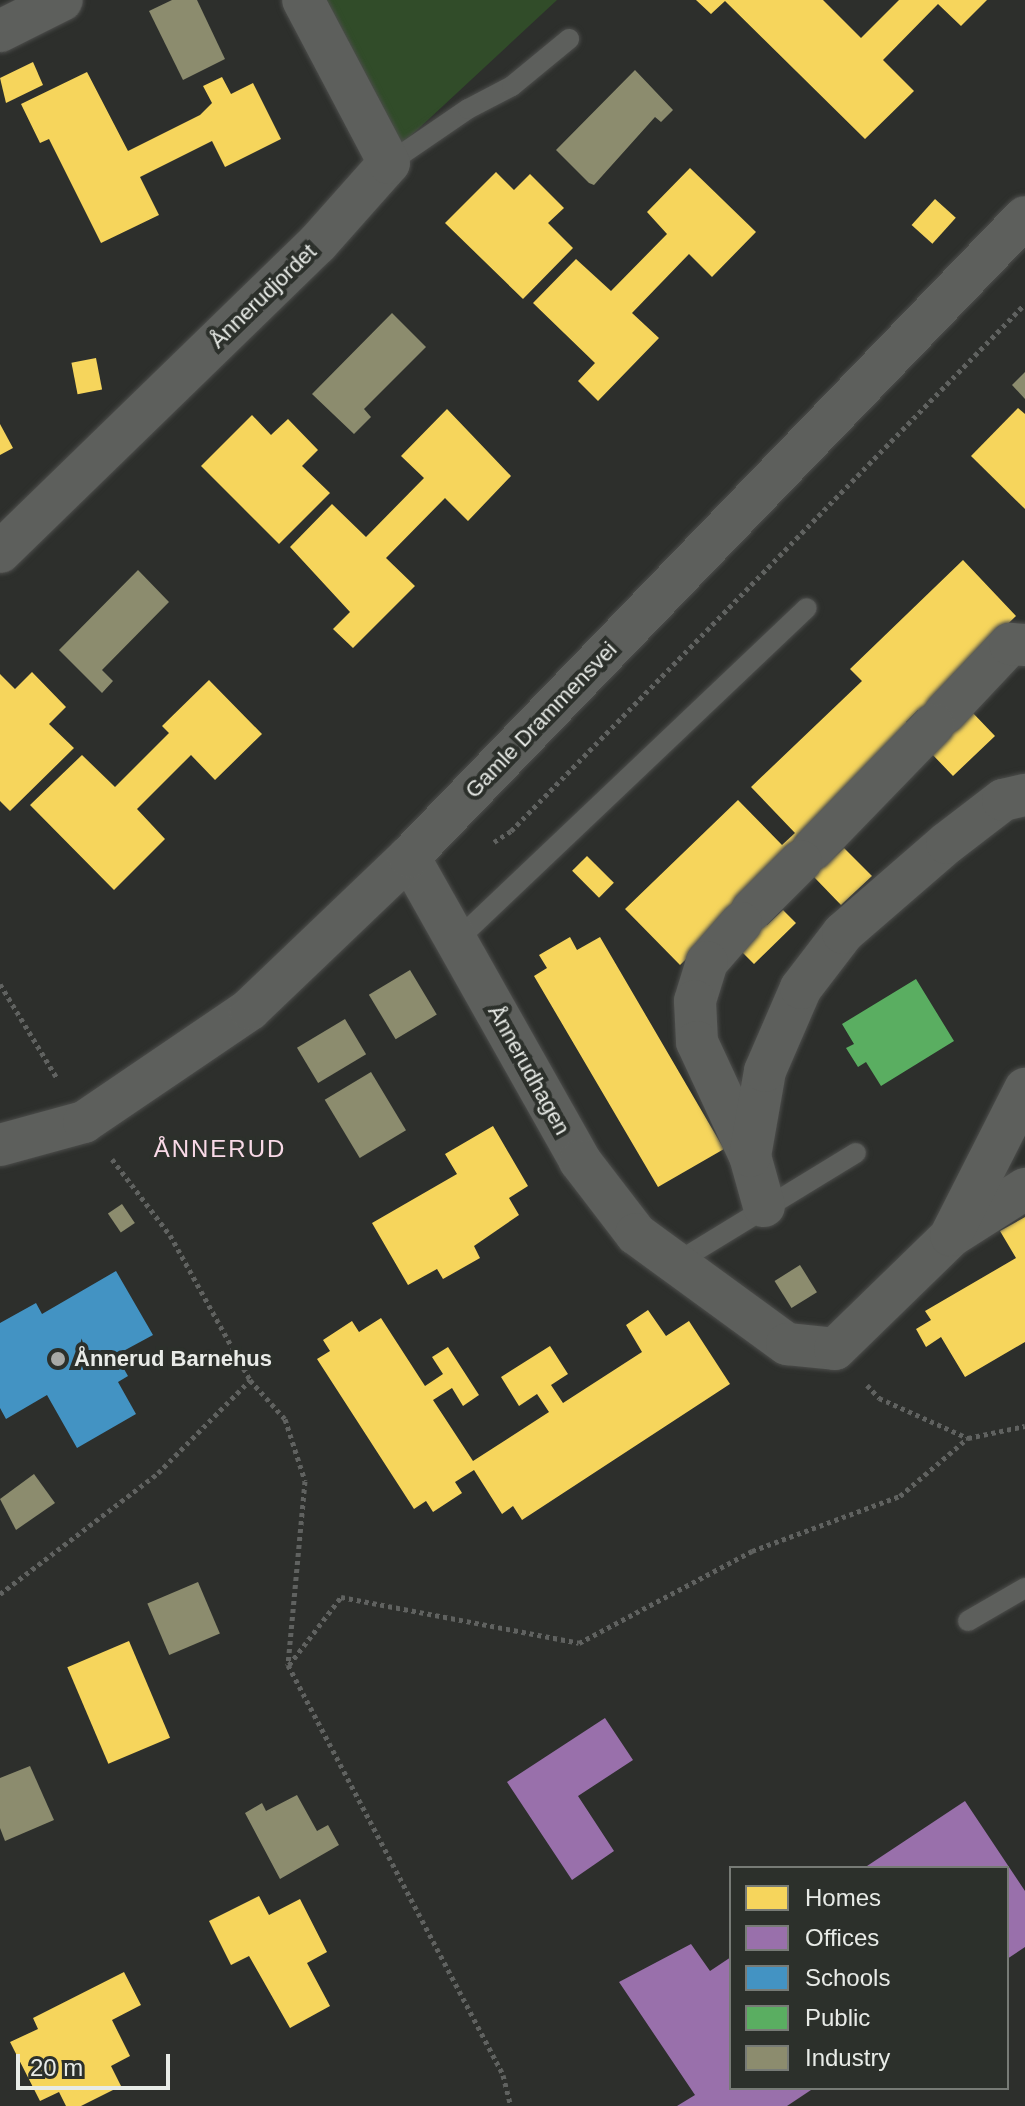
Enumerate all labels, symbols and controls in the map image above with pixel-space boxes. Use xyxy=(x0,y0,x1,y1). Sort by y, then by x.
street label: Ånnerudjordet xyxy=(204,239,322,353)
street label: Gamle Drammensvei xyxy=(460,637,622,803)
street label: Ånnerudhagen xyxy=(482,1000,576,1140)
district label: ÅNNERUD xyxy=(154,1135,286,1163)
place label: Ånnerud Barnehus xyxy=(74,1346,272,1372)
marker: Ånnerud Barnehus xyxy=(49,1350,67,1368)
legend xyxy=(729,1866,1009,2090)
text: Homes xyxy=(805,1884,881,1911)
text: Offices xyxy=(805,1924,879,1951)
text: Schools xyxy=(805,1964,890,1991)
text: Public xyxy=(805,2004,870,2031)
scale bar xyxy=(20,2038,174,2088)
text: Industry xyxy=(805,2044,890,2071)
text: 20 m xyxy=(30,2054,83,2081)

